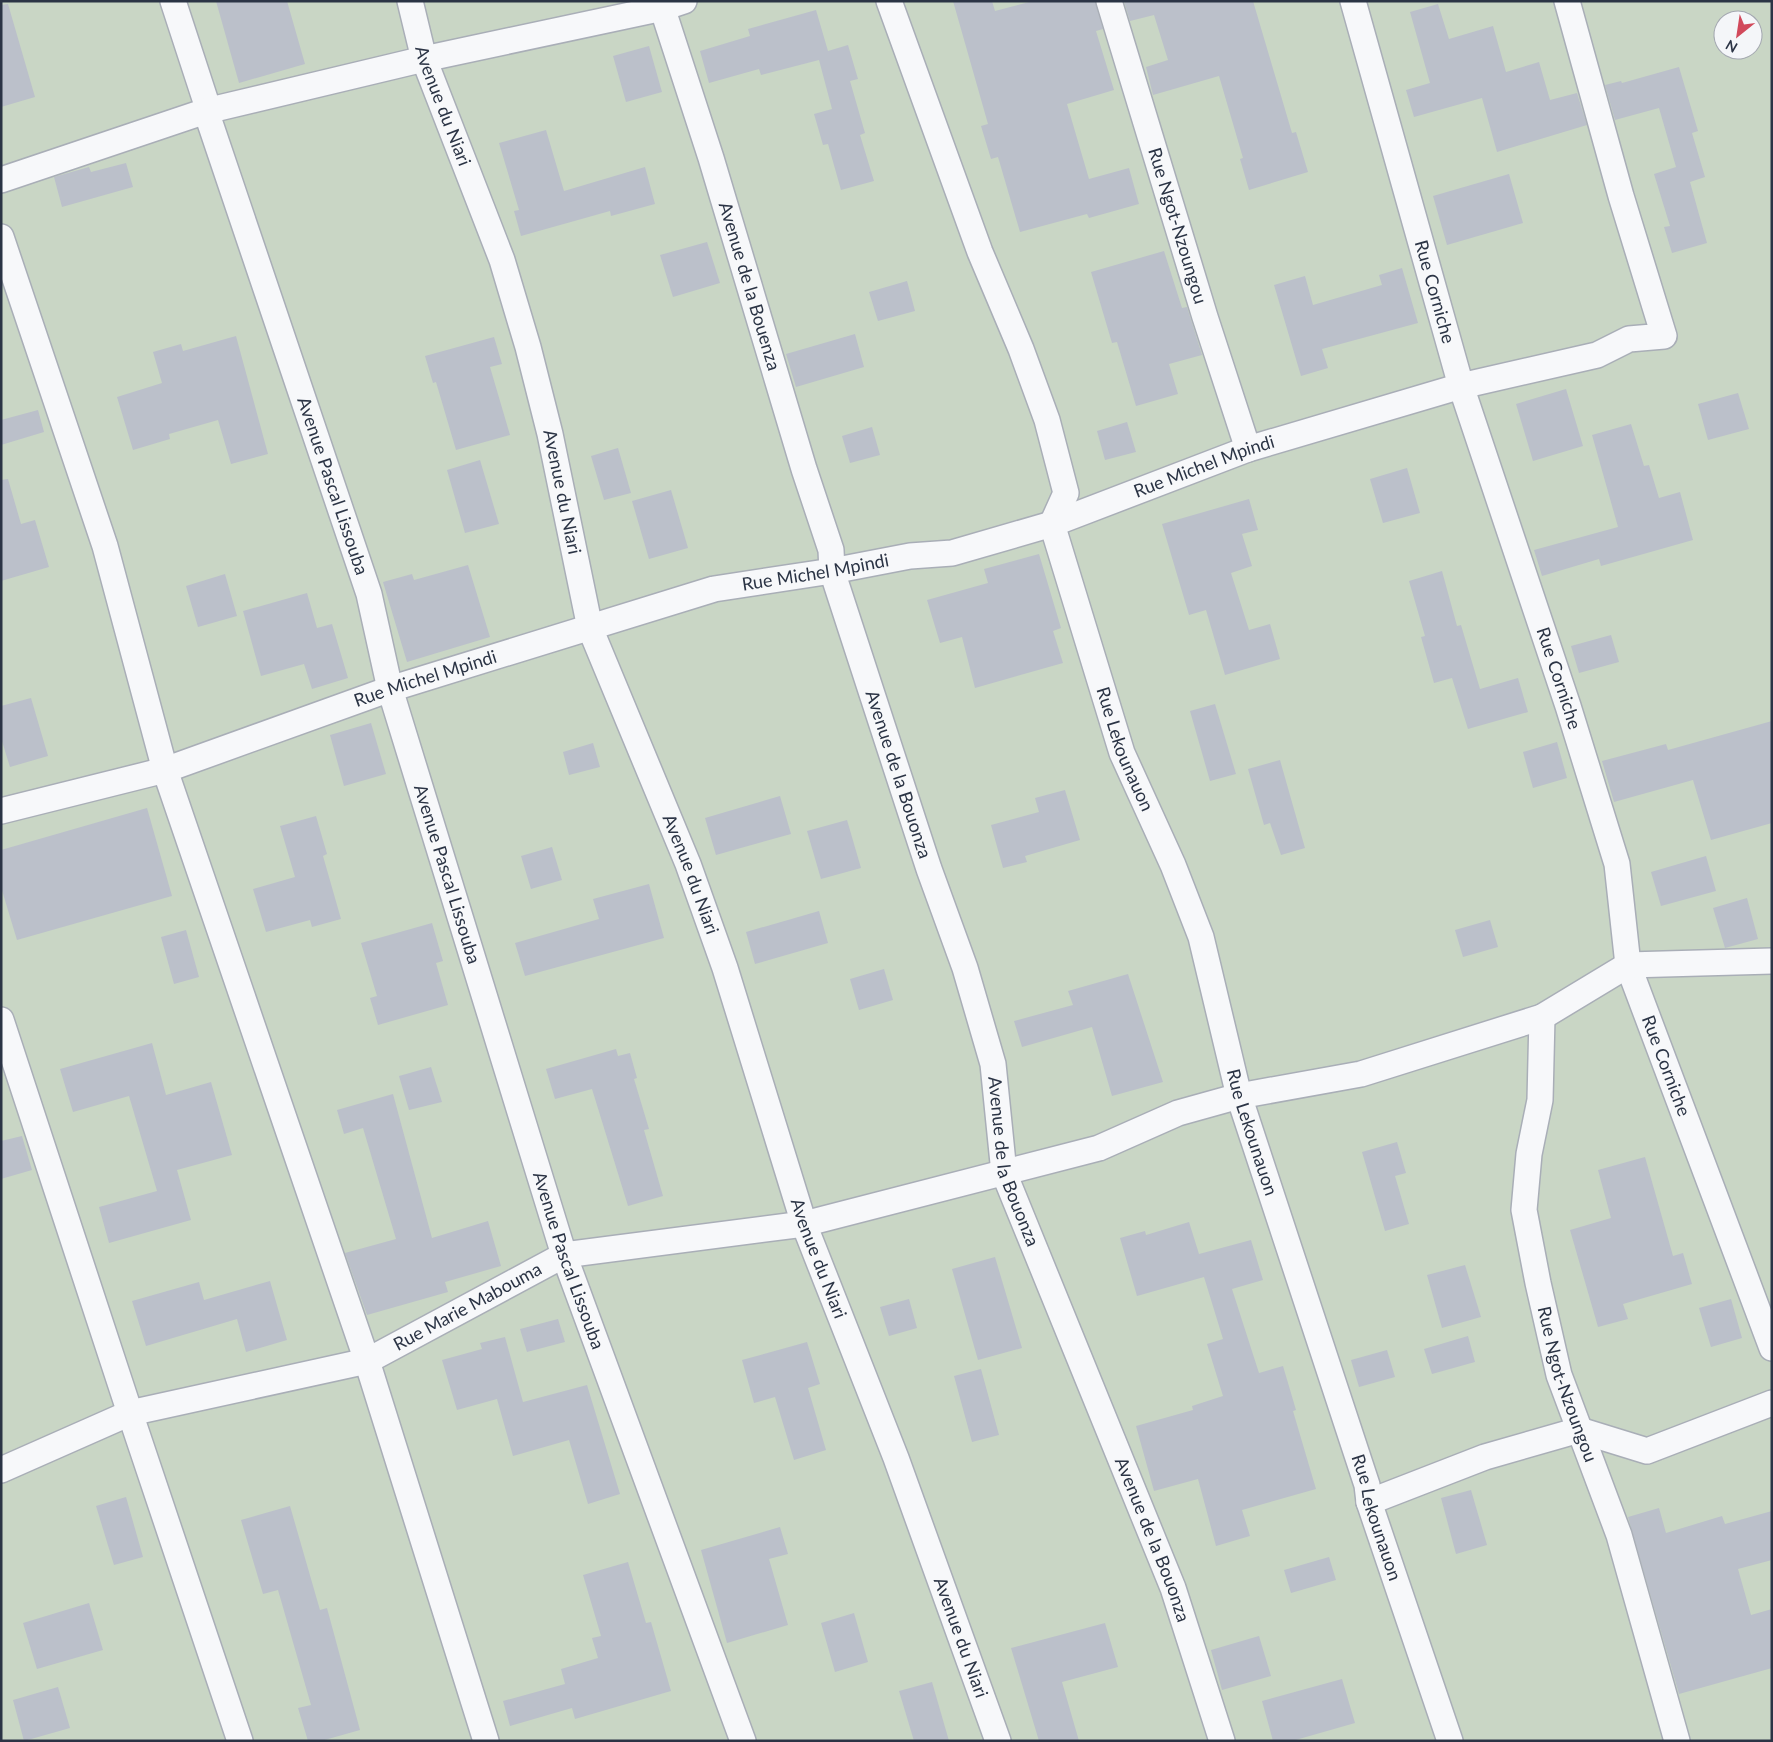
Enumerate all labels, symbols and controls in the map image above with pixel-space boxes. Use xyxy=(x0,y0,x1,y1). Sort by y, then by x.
north arrow xyxy=(1713,10,1763,60)
text: N xyxy=(1722,37,1740,57)
street label: Avenue du Niari xyxy=(411,43,476,169)
street label: Rue Ngot-Nzoungou xyxy=(1144,145,1212,306)
street label: Avenue de la Bouenza xyxy=(715,199,786,373)
street label: Rue Corniche xyxy=(1411,237,1460,346)
street label: Avenue Pascal Lissouba xyxy=(293,394,374,577)
street label: Avenue du Niari xyxy=(539,427,587,556)
street label: Rue Michel Mpindi xyxy=(1130,430,1277,502)
street label: Rue Michel Mpindi xyxy=(740,548,890,595)
street label: Rue Corniche xyxy=(1532,624,1587,732)
street label: Rue Michel Mpindi xyxy=(351,645,499,711)
street label: Rue Lekounauon xyxy=(1092,684,1159,814)
street label: Avenue de la Bouonza xyxy=(862,687,937,861)
street label: Avenue Pascal Lissouba xyxy=(410,782,486,966)
street label: Avenue du Niari xyxy=(659,811,724,937)
street label: Rue Corniche xyxy=(1638,1012,1696,1119)
street label: Rue Lekounauon xyxy=(1223,1067,1283,1198)
street label: Avenue de la Bouonza xyxy=(984,1075,1045,1249)
street label: Avenue Pascal Lissouba xyxy=(529,1169,610,1352)
street label: Avenue du Niari xyxy=(787,1196,852,1321)
street label: Rue Marie Mabouma xyxy=(389,1257,545,1355)
street label: Rue Ngot-Nzoungou xyxy=(1534,1304,1603,1465)
street label: Rue Lekounauon xyxy=(1348,1451,1407,1583)
street label: Avenue de la Bouonza xyxy=(1111,1454,1195,1625)
street label: Avenue du Niari xyxy=(930,1574,993,1701)

